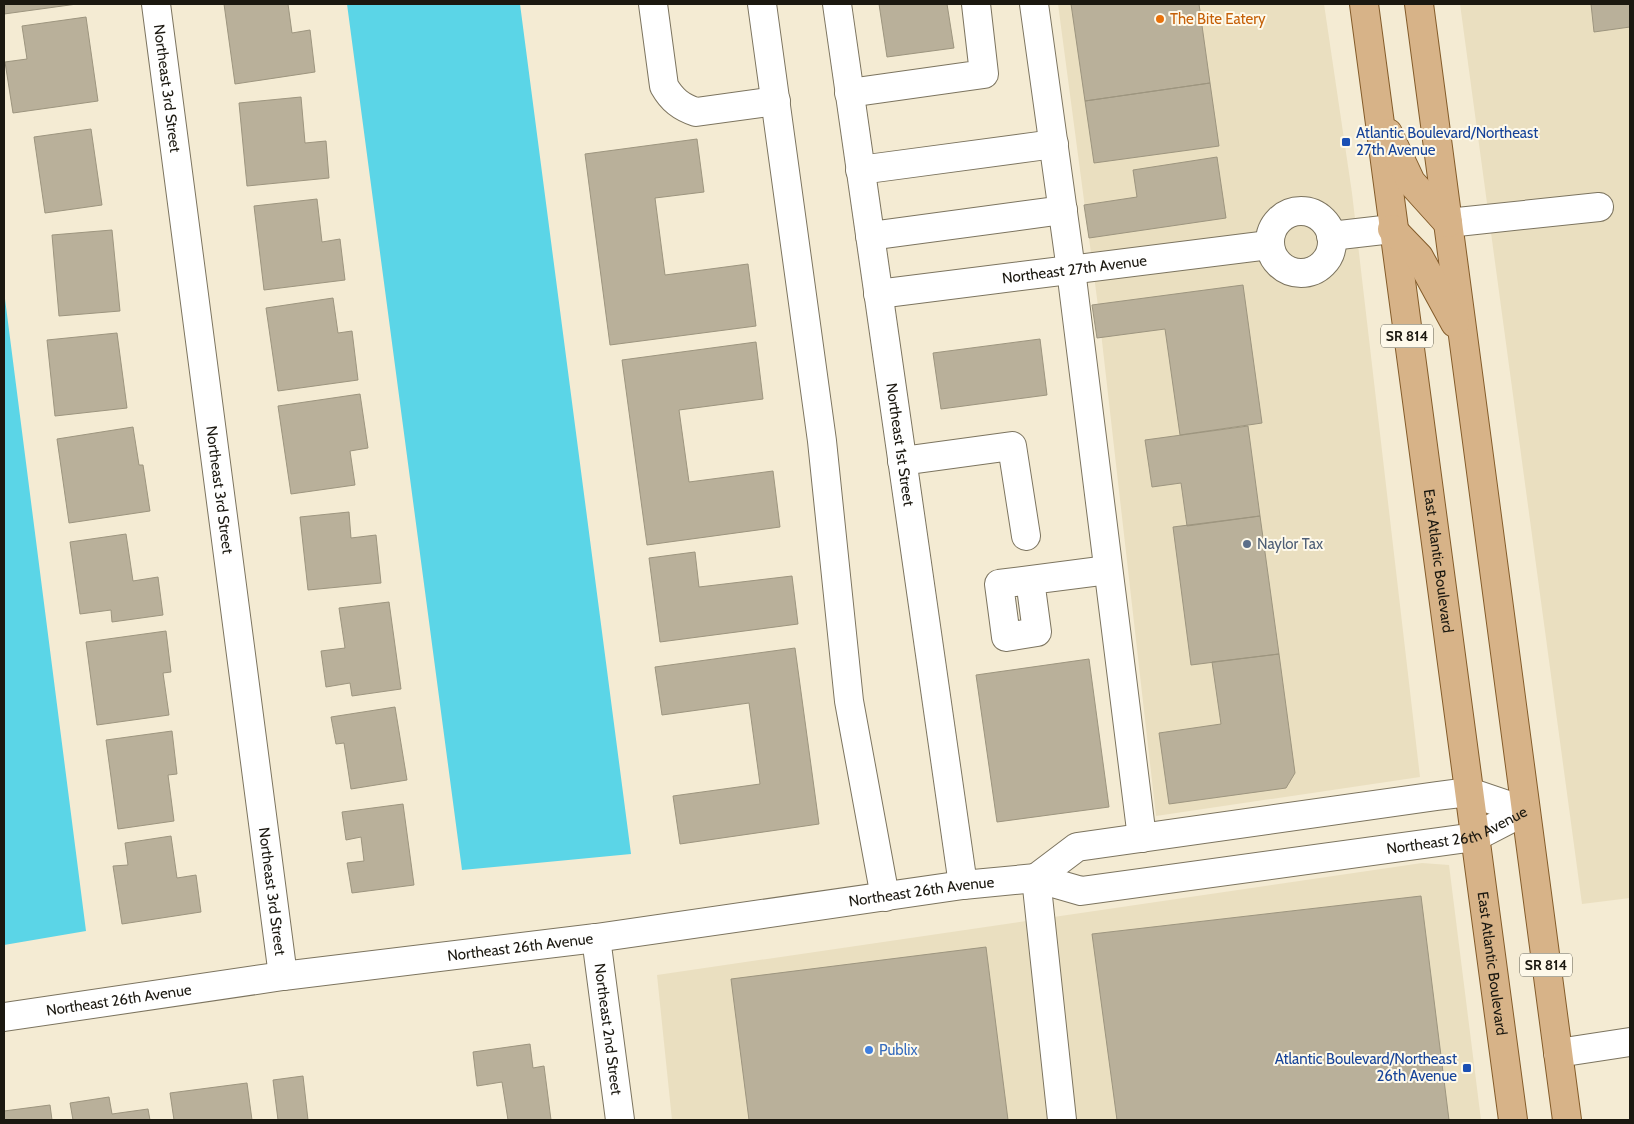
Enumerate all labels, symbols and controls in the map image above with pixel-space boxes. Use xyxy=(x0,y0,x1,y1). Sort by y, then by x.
place label: The Bite Eatery xyxy=(1170,10,1266,28)
marker: The Bite Eatery xyxy=(1154,13,1166,25)
street label: Northeast 3rd Street xyxy=(150,23,184,153)
place label: Atlantic Boulevard/Northeast 27th Avenue xyxy=(1356,124,1538,159)
marker: Atlantic Boulevard/Northeast 27th Avenue xyxy=(1340,136,1352,148)
street label: Northeast 27th Avenue xyxy=(1001,251,1148,287)
road number: SR 814 xyxy=(1381,324,1433,348)
street label: Northeast 1st Street xyxy=(882,382,918,507)
street label: Northeast 3rd Street xyxy=(202,425,237,555)
street label: East Atlantic Boulevard xyxy=(1420,488,1457,634)
place label: Naylor Tax xyxy=(1257,535,1323,553)
marker: Naylor Tax xyxy=(1241,538,1253,550)
street label: Northeast 26th Avenue xyxy=(1385,802,1530,858)
street label: Northeast 3rd Street xyxy=(255,826,289,957)
street label: Northeast 26th Avenue xyxy=(847,873,995,910)
street label: East Atlantic Boulevard xyxy=(1474,890,1511,1037)
street label: Northeast 26th Avenue xyxy=(446,929,594,965)
road number: SR 814 xyxy=(1520,954,1572,976)
street label: Northeast 2nd Street xyxy=(590,962,626,1096)
street label: Northeast 26th Avenue xyxy=(45,981,193,1020)
place label: Publix xyxy=(879,1041,918,1059)
marker: Publix xyxy=(863,1044,875,1056)
place label: Atlantic Boulevard/Northeast 26th Avenue xyxy=(1275,1050,1457,1085)
marker: Atlantic Boulevard/Northeast 26th Avenue xyxy=(1461,1062,1473,1074)

